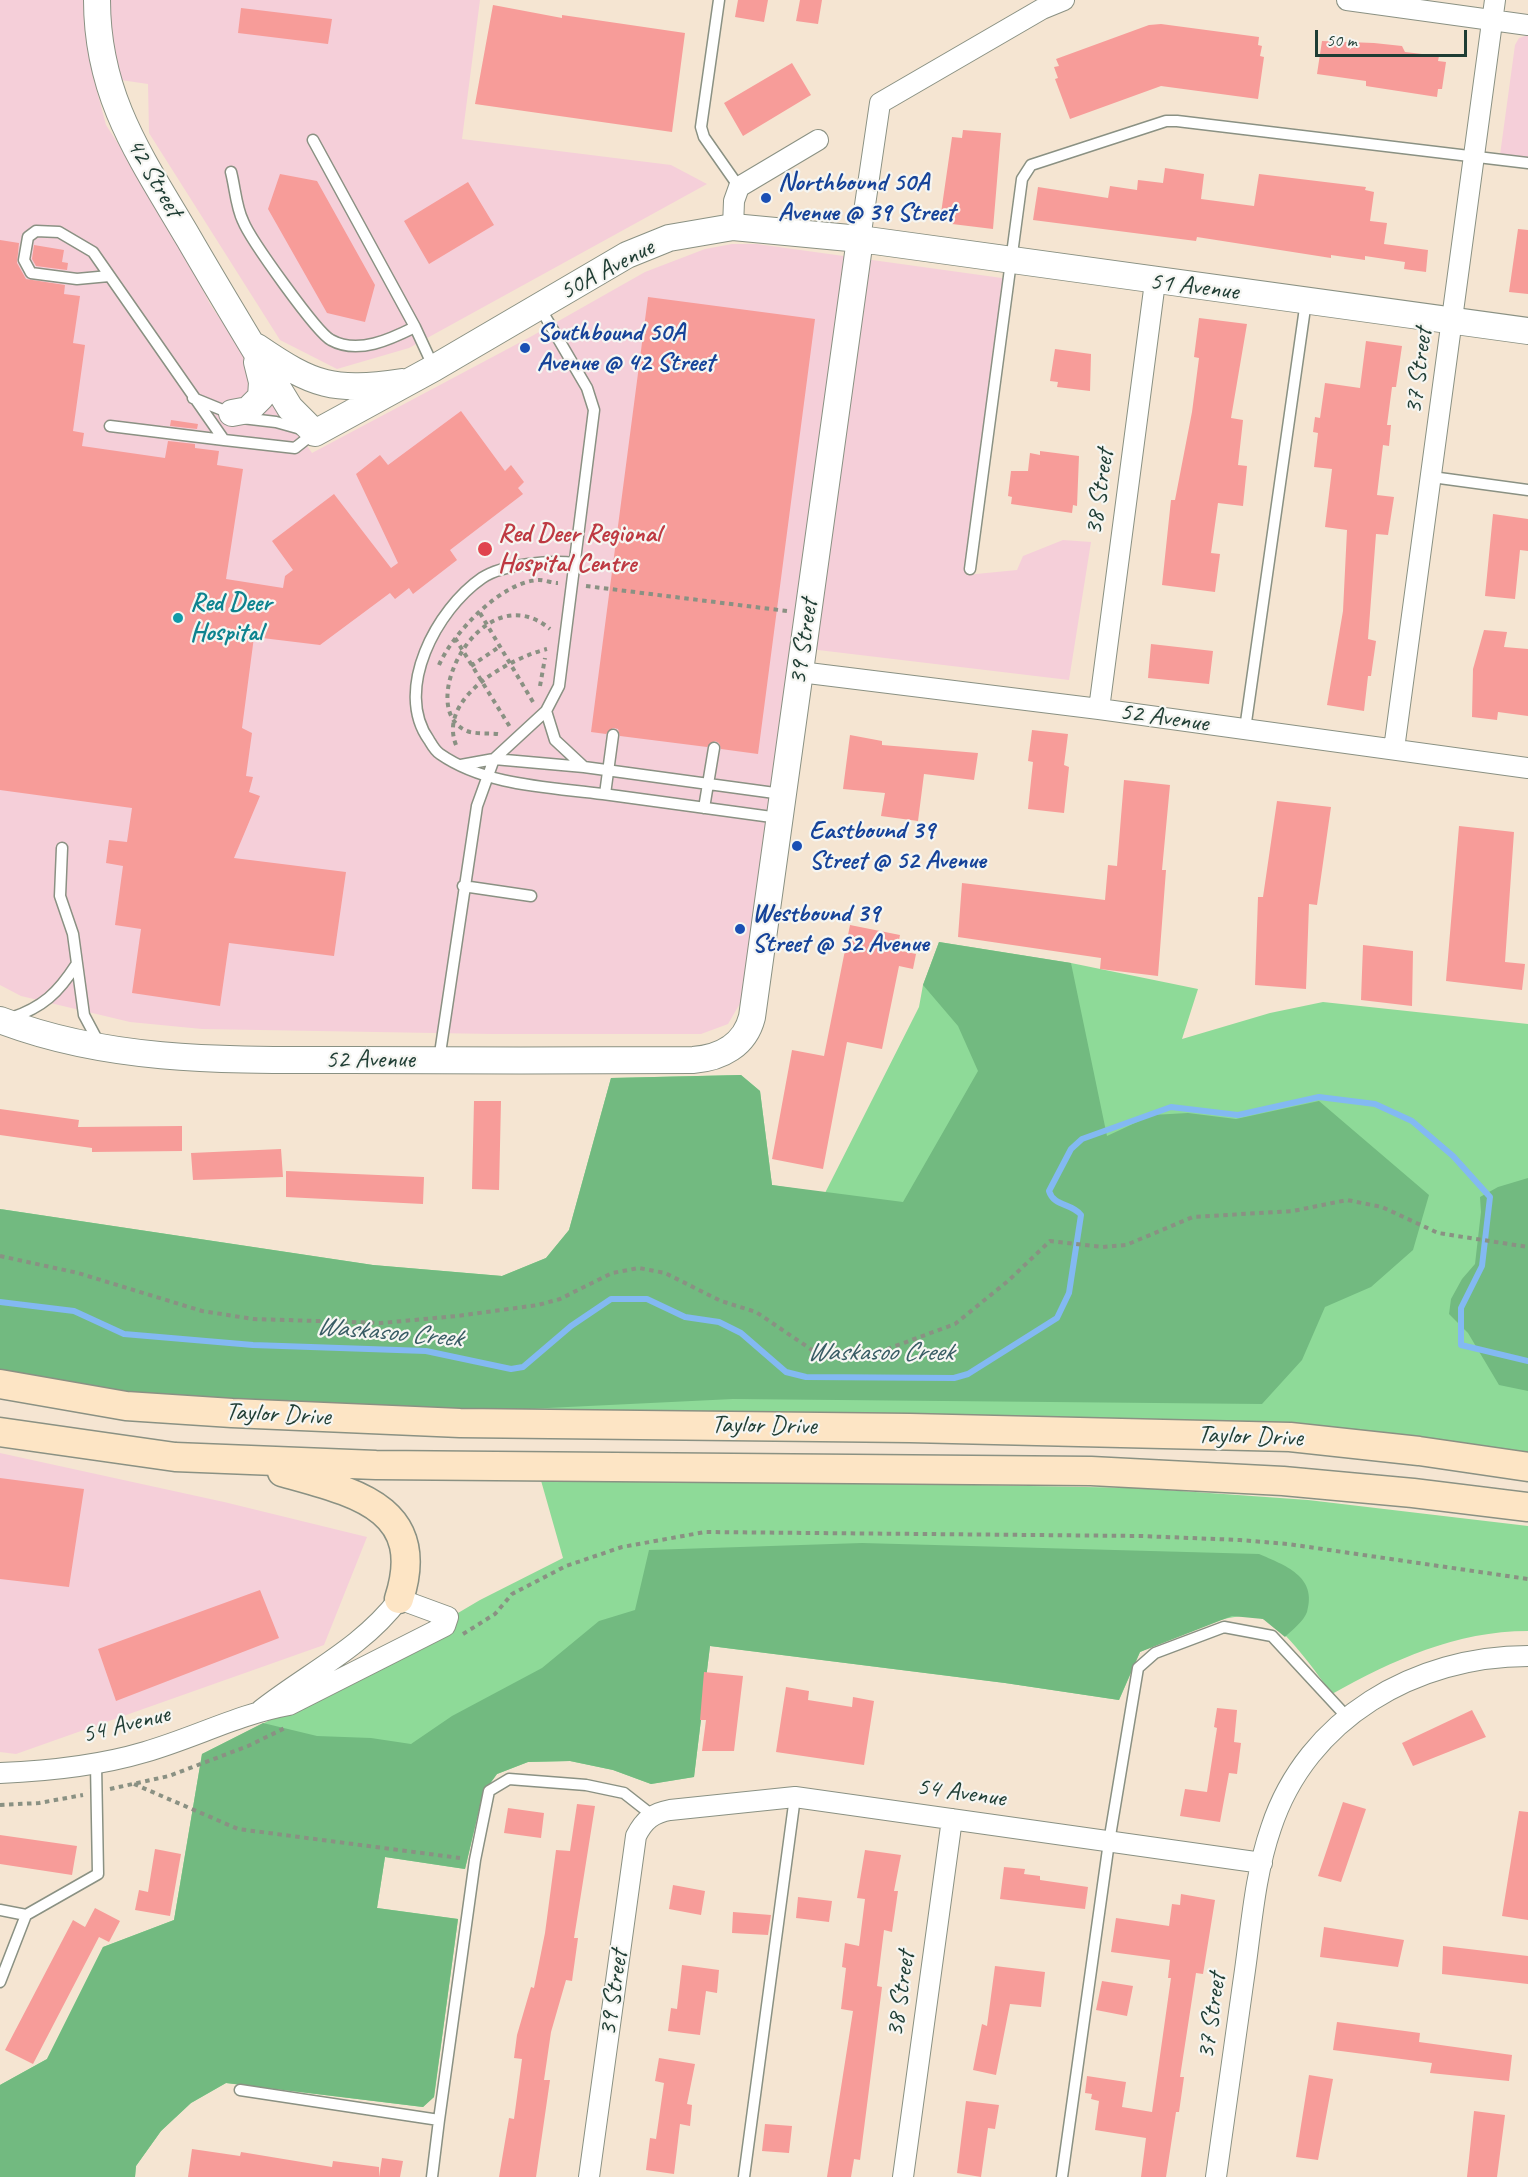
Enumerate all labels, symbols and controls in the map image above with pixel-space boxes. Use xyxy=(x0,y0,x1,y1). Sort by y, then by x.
scale bar xyxy=(1318,18,1470,56)
text: 50 m xyxy=(1326,29,1357,51)
street label: 42 Street xyxy=(119,133,189,223)
place label: Northbound 50A Avenue @ 39 Street xyxy=(778,167,955,228)
marker: Northbound 50A Avenue @ 39 Street xyxy=(759,191,773,205)
street label: 50A Avenue xyxy=(554,232,660,308)
street label: 51 Avenue xyxy=(1148,266,1240,308)
place label: Southbound 50A Avenue @ 42 Street xyxy=(537,317,714,378)
street label: 37 Street xyxy=(1398,326,1440,416)
marker: Southbound 50A Avenue @ 42 Street xyxy=(518,341,532,355)
street label: 38 Street xyxy=(1079,447,1121,537)
place label: Red Deer Regional Hospital Centre xyxy=(498,518,661,580)
marker: Red Deer Regional Hospital Centre xyxy=(476,540,494,558)
place label: Red Deer Hospital xyxy=(190,587,272,648)
street label: 39 Street xyxy=(783,597,825,687)
marker: Red Deer Hospital xyxy=(171,611,185,625)
street label: 52 Avenue xyxy=(1118,696,1210,740)
place label: Eastbound 39 Street @ 52 Avenue xyxy=(809,815,986,876)
marker: Eastbound 39 Street @ 52 Avenue xyxy=(790,839,804,853)
place label: Westbound 39 Street @ 52 Avenue xyxy=(752,898,929,960)
marker: Westbound 39 Street @ 52 Avenue xyxy=(733,922,747,936)
street label: 52 Avenue xyxy=(325,1044,415,1076)
water label: Waskasoo Creek xyxy=(315,1311,463,1355)
water label: Waskasoo Creek xyxy=(807,1337,953,1369)
street label: Taylor Drive xyxy=(225,1397,331,1433)
street label: Taylor Drive xyxy=(711,1409,817,1443)
street label: Taylor Drive xyxy=(1197,1420,1303,1454)
street label: 54 Avenue xyxy=(79,1699,173,1751)
street label: 54 Avenue xyxy=(915,1771,1007,1815)
street label: 39 Street xyxy=(593,1948,635,2038)
street label: 38 Street xyxy=(880,1949,922,2039)
street label: 37 Street xyxy=(1191,1971,1233,2061)

